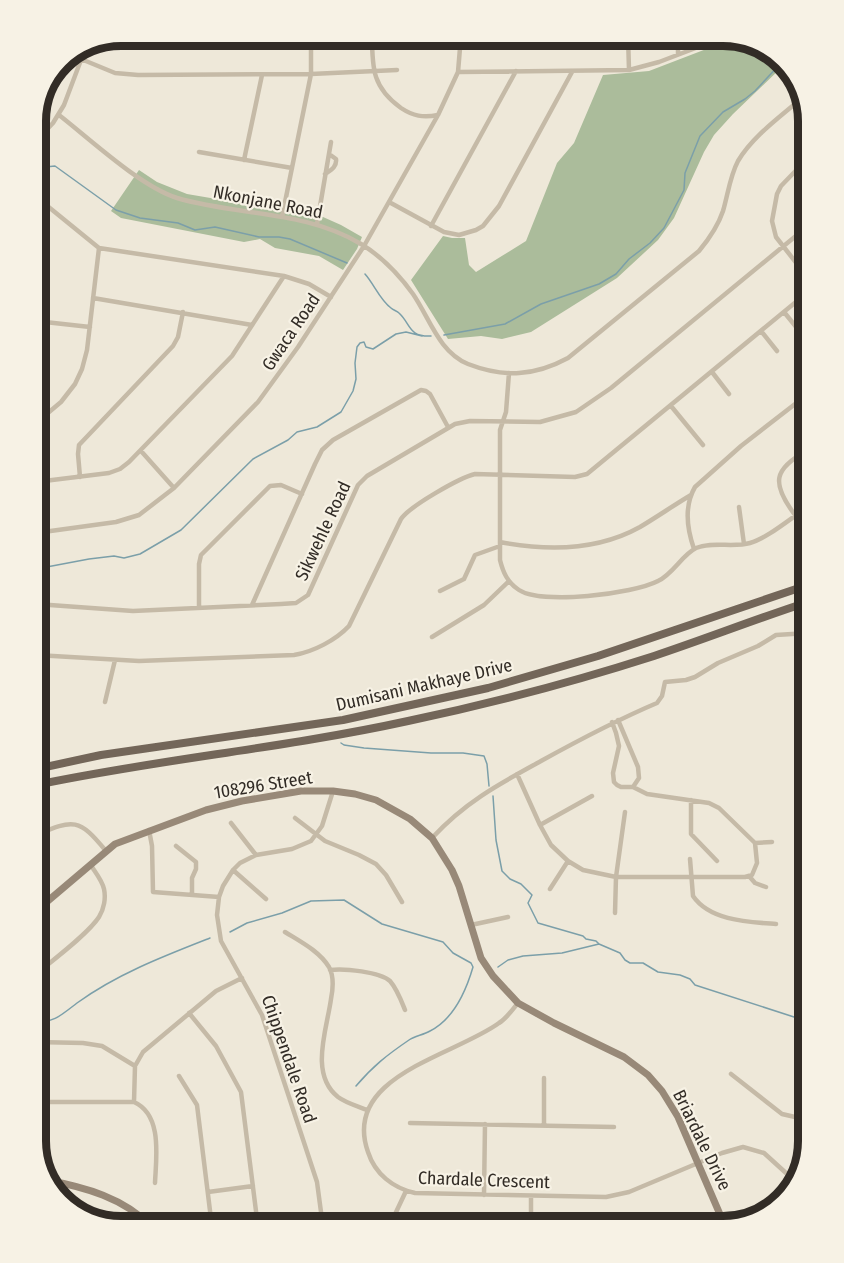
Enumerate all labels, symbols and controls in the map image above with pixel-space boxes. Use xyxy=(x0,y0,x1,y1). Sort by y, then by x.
street label: Nkonjane Road xyxy=(211,181,325,223)
street label: Gwaca Road xyxy=(257,289,325,375)
street label: Sikwehle Road xyxy=(290,478,356,584)
street label: Dumisani Makhaye Drive xyxy=(334,654,514,716)
street label: 108296 Street xyxy=(212,766,314,804)
street label: Chippendale Road xyxy=(257,992,321,1126)
street label: Briardale Drive xyxy=(668,1086,736,1194)
street label: Chardale Crescent xyxy=(418,1167,550,1193)

